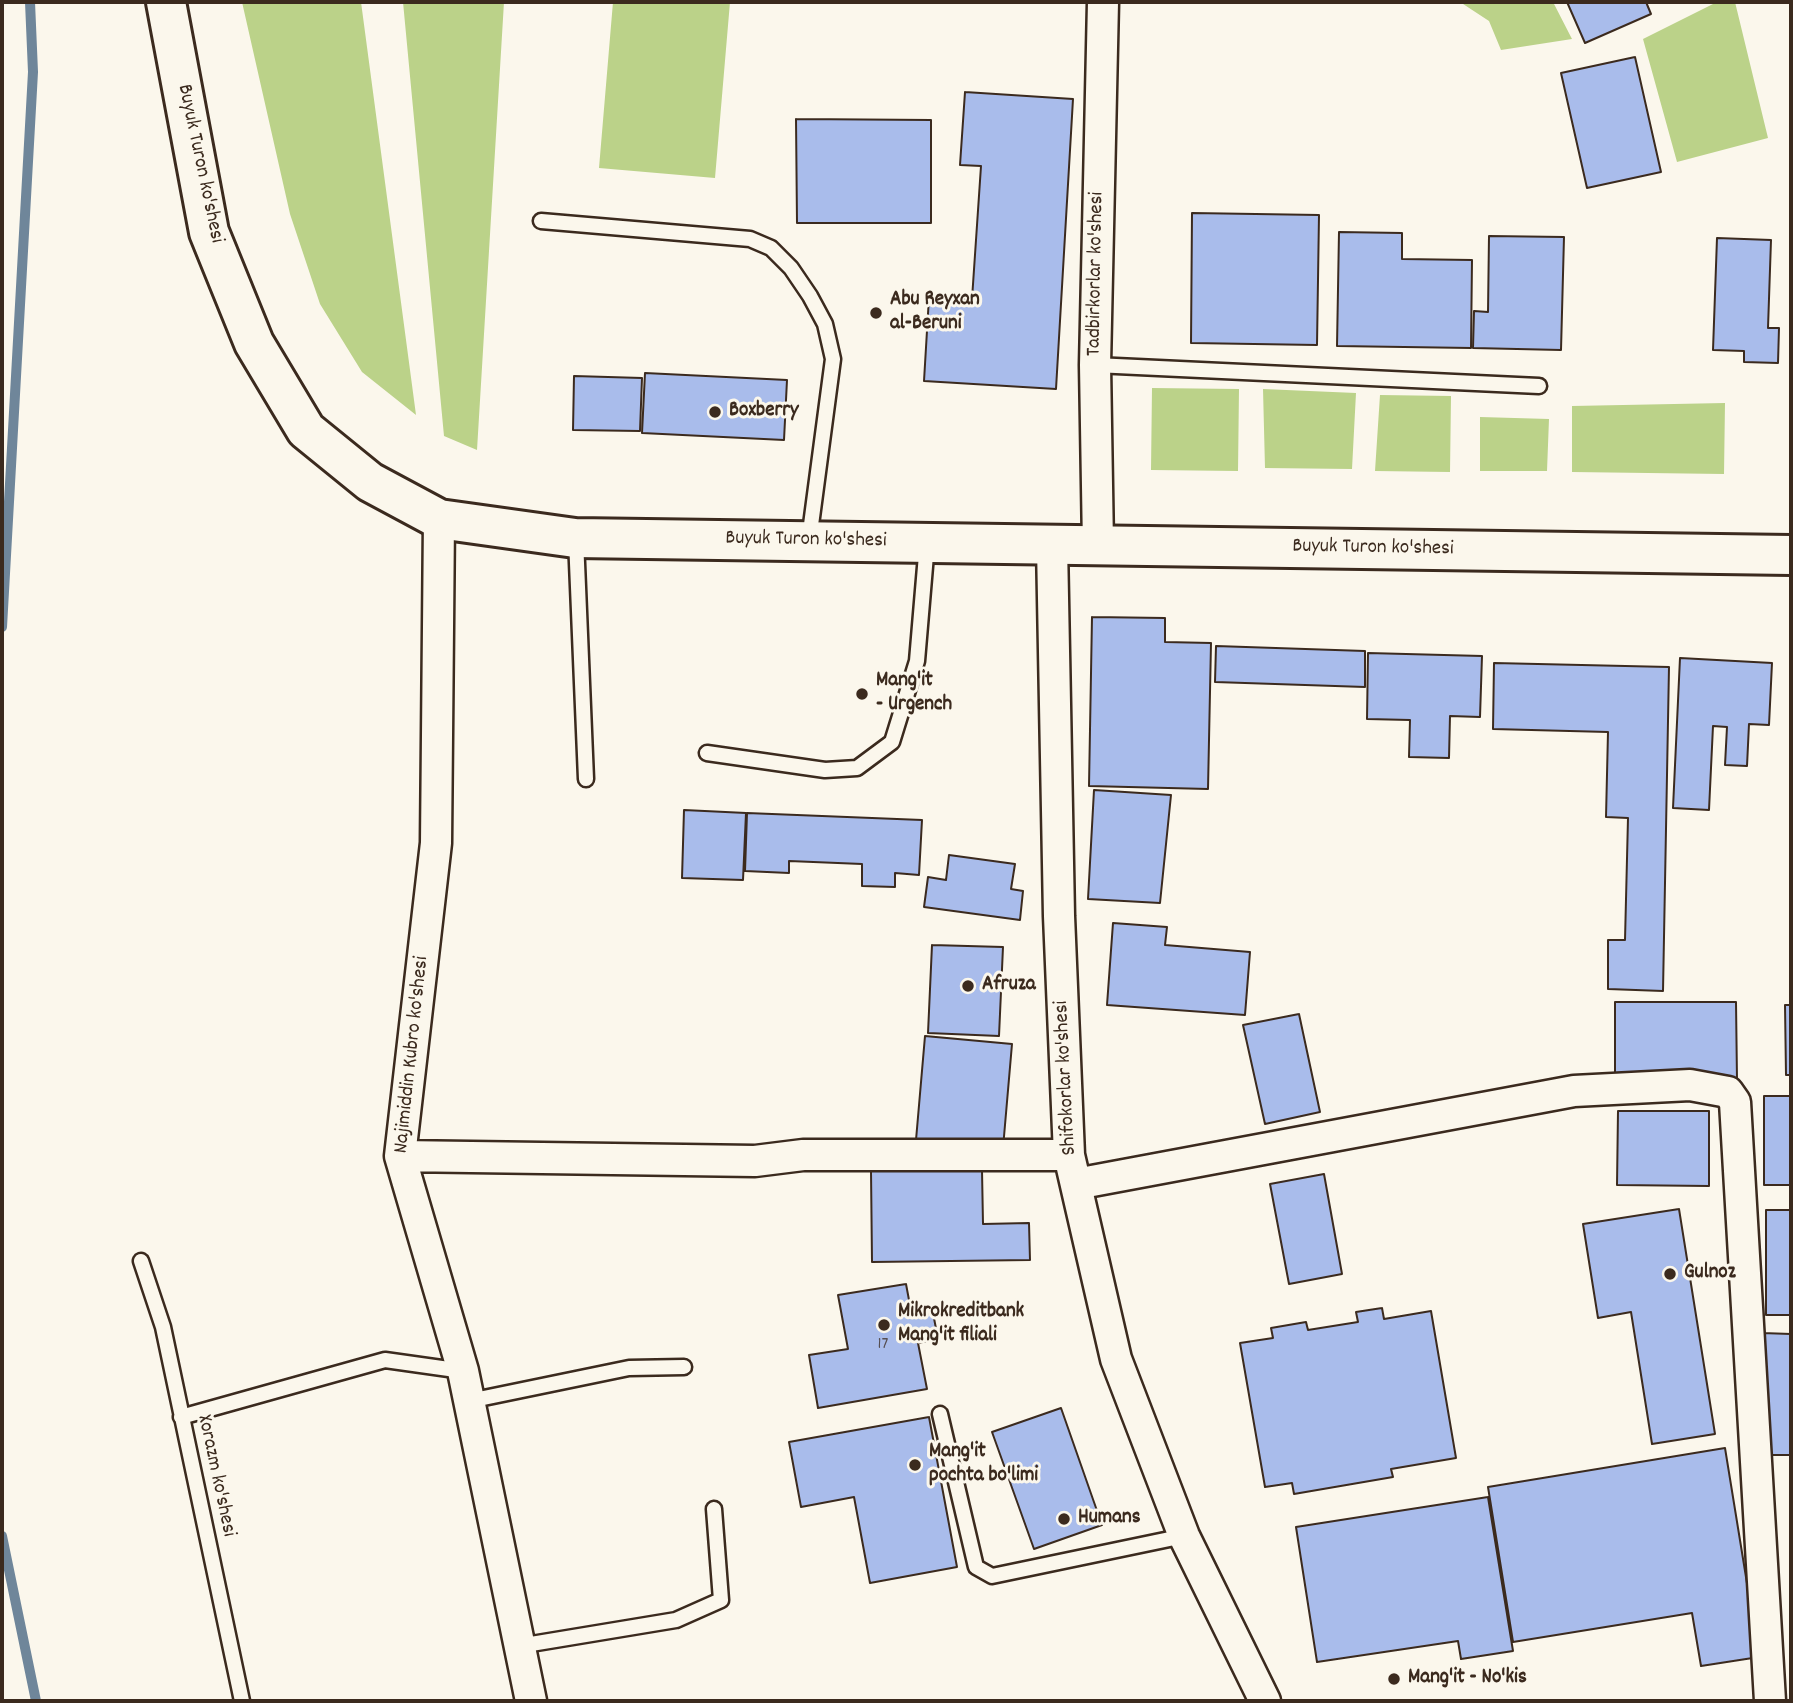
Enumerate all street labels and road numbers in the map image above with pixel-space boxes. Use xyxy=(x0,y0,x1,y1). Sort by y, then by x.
street label: Buyuk Turon ko'shesi xyxy=(170,82,228,246)
street label: Tadbirkorlar ko'shesi xyxy=(1083,192,1111,356)
street label: Buyuk Turon ko'shesi xyxy=(725,527,887,555)
street label: Buyuk Turon ko'shesi xyxy=(1292,535,1454,563)
street label: Najimiddin Kubro ko'shesi xyxy=(390,955,436,1155)
street label: Shifokorlar ko'shesi xyxy=(1050,1000,1084,1156)
street label: Xorazm ko'shesi xyxy=(190,1413,240,1539)

